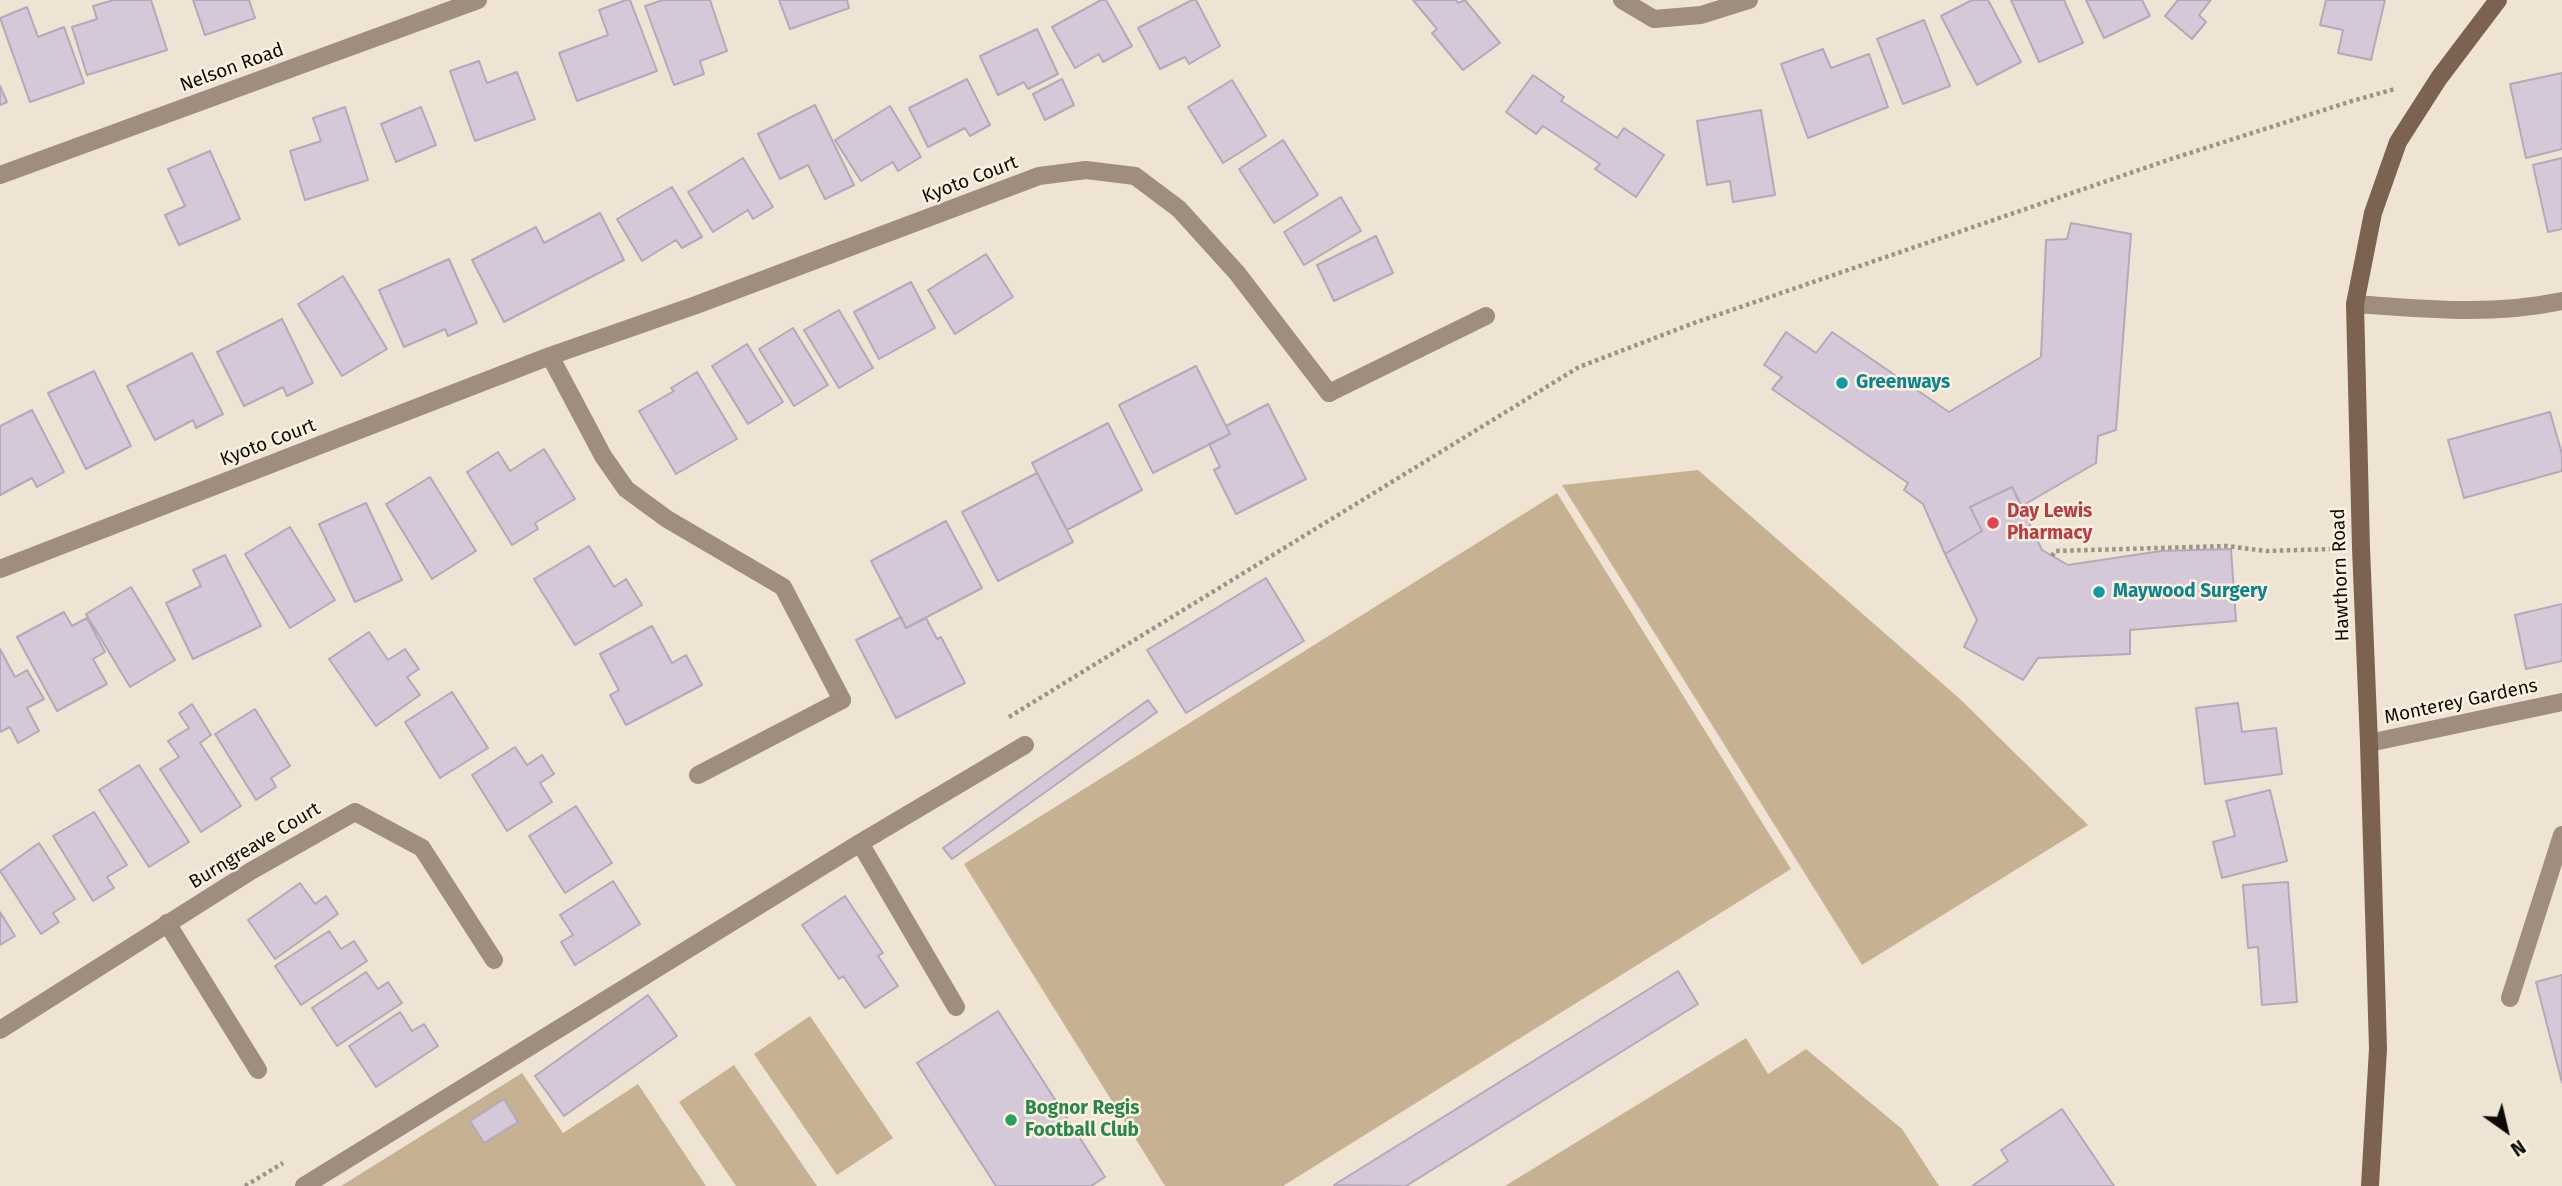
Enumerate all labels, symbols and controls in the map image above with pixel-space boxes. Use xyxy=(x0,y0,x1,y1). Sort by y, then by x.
street label: Nelson Road xyxy=(177,39,287,97)
street label: Kyoto Court xyxy=(919,151,1021,209)
place label: Greenways xyxy=(1856,372,1950,394)
marker: Greenways xyxy=(1834,375,1850,391)
street label: Kyoto Court xyxy=(217,414,319,472)
place label: Day Lewis Pharmacy xyxy=(2007,501,2092,545)
street label: Hawthorn Road xyxy=(2327,508,2355,642)
marker: Day Lewis Pharmacy xyxy=(1985,515,2001,531)
place label: Maywood Surgery xyxy=(2113,581,2267,603)
marker: Maywood Surgery xyxy=(2091,584,2107,600)
street label: Monterey Gardens xyxy=(2382,675,2540,729)
street label: Burngreave Court xyxy=(185,798,325,894)
north arrow xyxy=(2471,1095,2541,1165)
place label: Bognor Regis Football Club xyxy=(1025,1098,1139,1142)
marker: Bognor Regis Football Club xyxy=(1003,1112,1019,1128)
text: N xyxy=(2506,1135,2530,1161)

